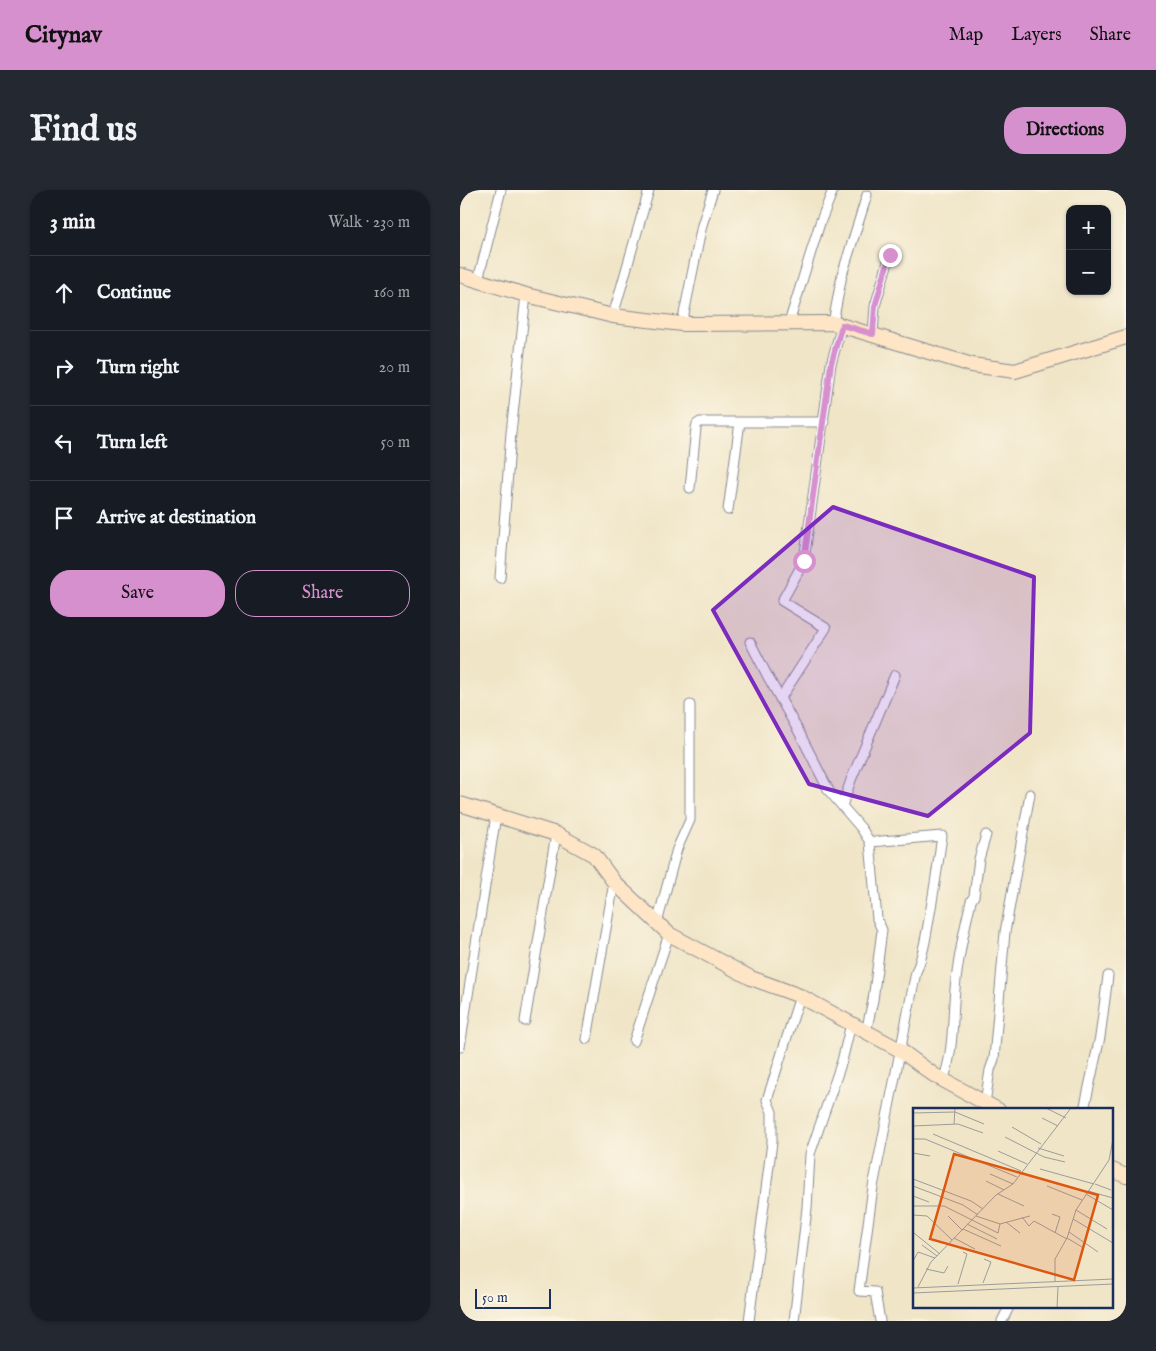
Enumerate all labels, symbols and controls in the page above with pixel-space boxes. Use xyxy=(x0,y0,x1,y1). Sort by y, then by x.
text: Citynav xyxy=(25,20,102,51)
text: Map xyxy=(949,24,983,47)
text: Layers xyxy=(1011,24,1062,47)
text: Share xyxy=(1090,24,1131,47)
button: Directions xyxy=(1004,107,1126,154)
text: Find us xyxy=(30,108,137,153)
map controls xyxy=(1066,205,1111,295)
button: + xyxy=(1066,205,1111,250)
text: 3 min xyxy=(50,209,95,236)
text: Walk · 230 m xyxy=(328,213,410,233)
route end xyxy=(879,244,902,267)
button: − xyxy=(1066,250,1111,295)
icon: ahead xyxy=(50,279,78,307)
text: Continue xyxy=(97,281,171,305)
text: 160 m xyxy=(374,283,410,303)
icon: right xyxy=(50,354,78,382)
text: Turn right xyxy=(97,356,179,380)
text: 20 m xyxy=(379,358,410,378)
icon: left xyxy=(50,429,78,457)
text: Turn left xyxy=(97,431,168,455)
text: 50 m xyxy=(381,433,410,453)
icon: arrive xyxy=(50,504,78,532)
text: Arrive at destination xyxy=(97,506,256,530)
route start xyxy=(793,550,816,573)
button: Save xyxy=(50,570,225,617)
button: Share xyxy=(235,570,410,617)
inset map xyxy=(913,1108,1114,1308)
scale bar xyxy=(475,1286,551,1309)
text: 50 m xyxy=(482,1289,508,1307)

